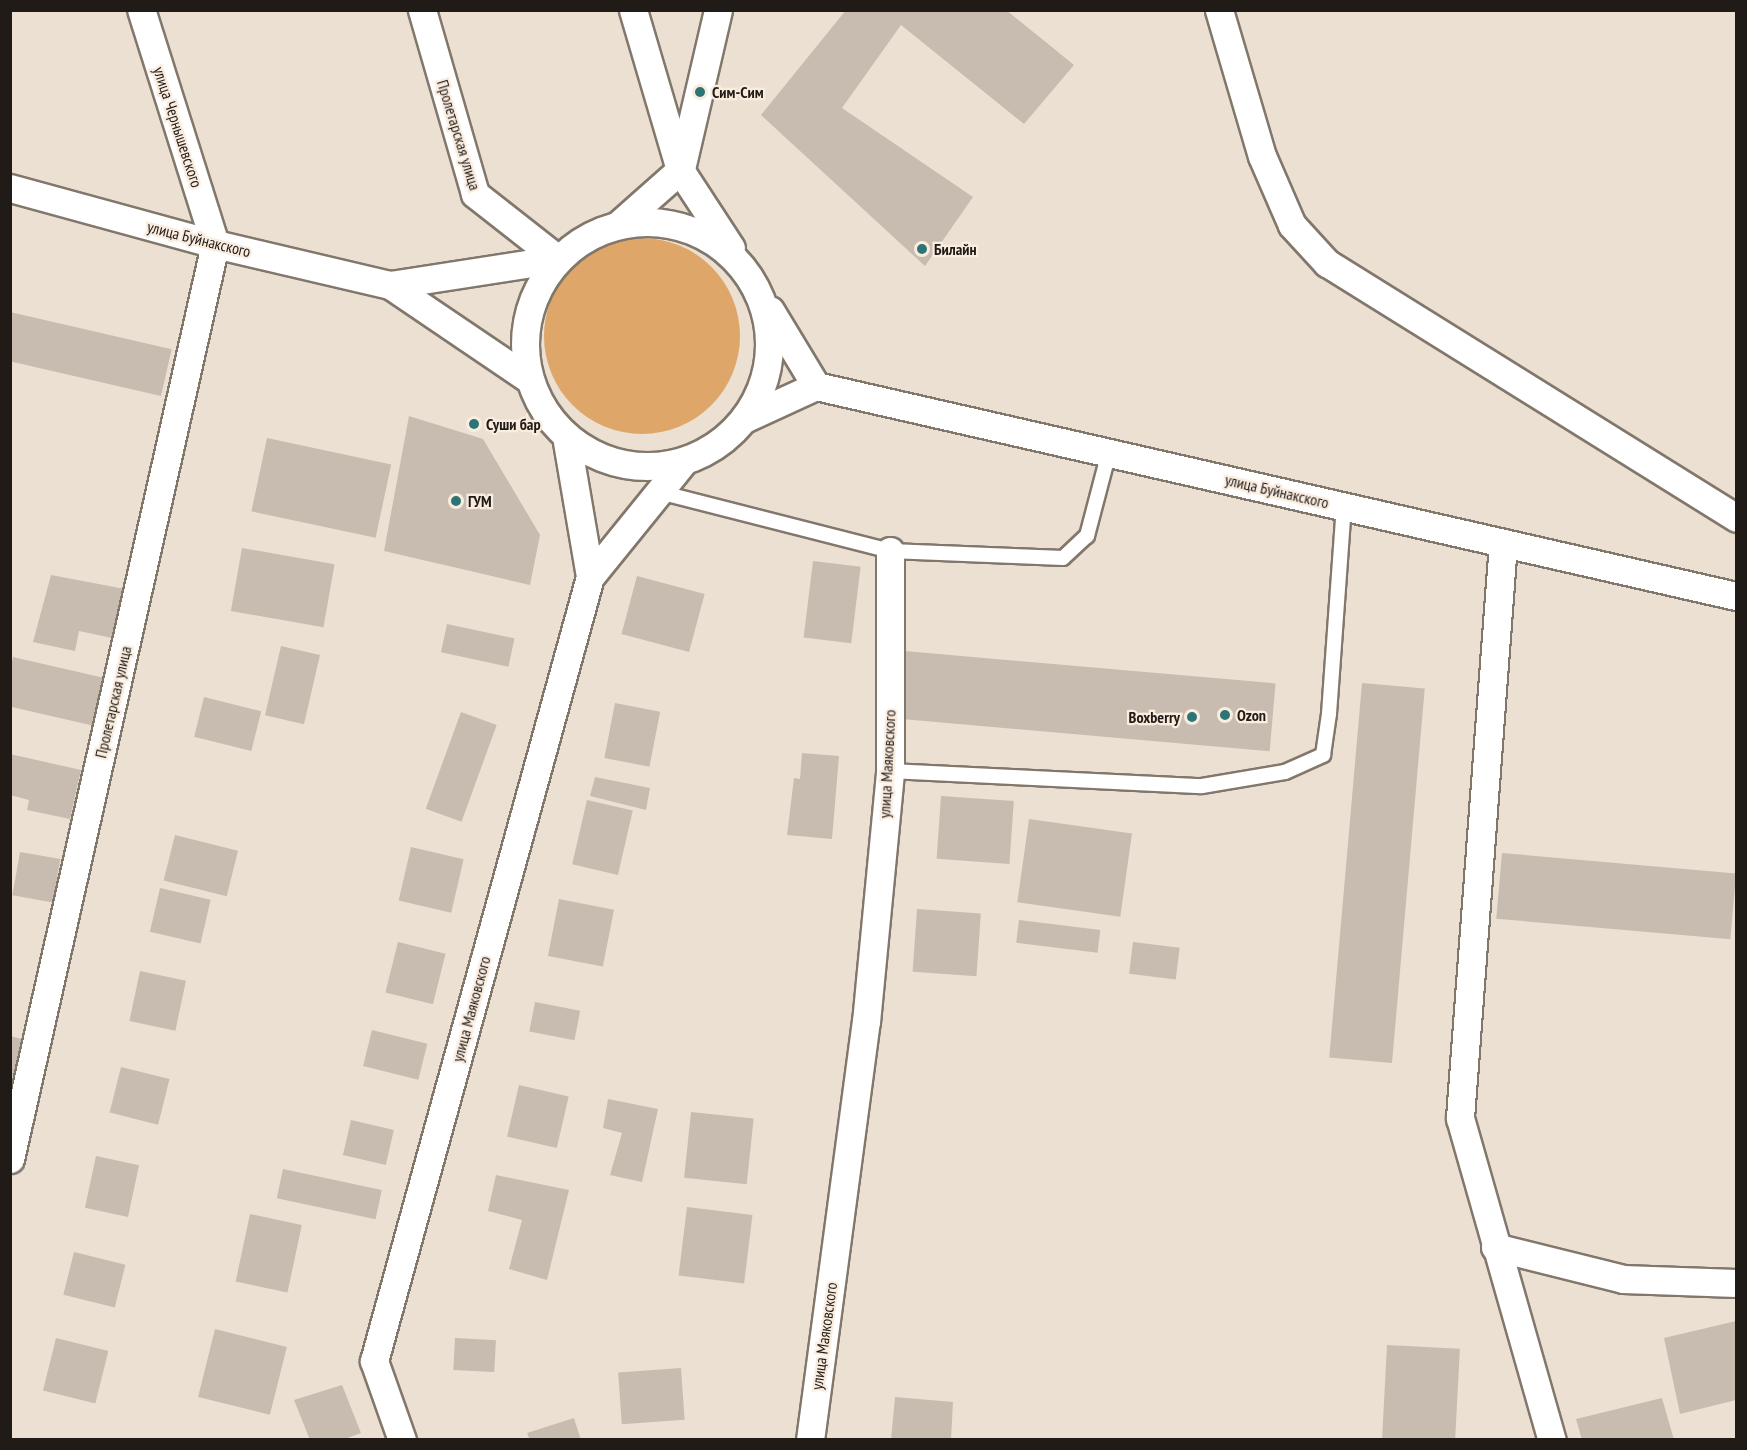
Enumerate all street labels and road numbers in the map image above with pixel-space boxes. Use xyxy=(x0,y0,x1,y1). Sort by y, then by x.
street label: улица Чернышевского xyxy=(149,64,207,190)
street label: Пролетарская улица xyxy=(433,77,485,193)
street label: улица Буйнакского xyxy=(145,217,253,261)
street label: улица Буйнакского xyxy=(1223,470,1331,512)
street label: Пролетарская улица xyxy=(91,644,135,760)
street label: улица Маяковского xyxy=(875,709,899,819)
street label: улица Маяковского xyxy=(448,954,494,1064)
street label: улица Маяковского xyxy=(807,1281,841,1391)

